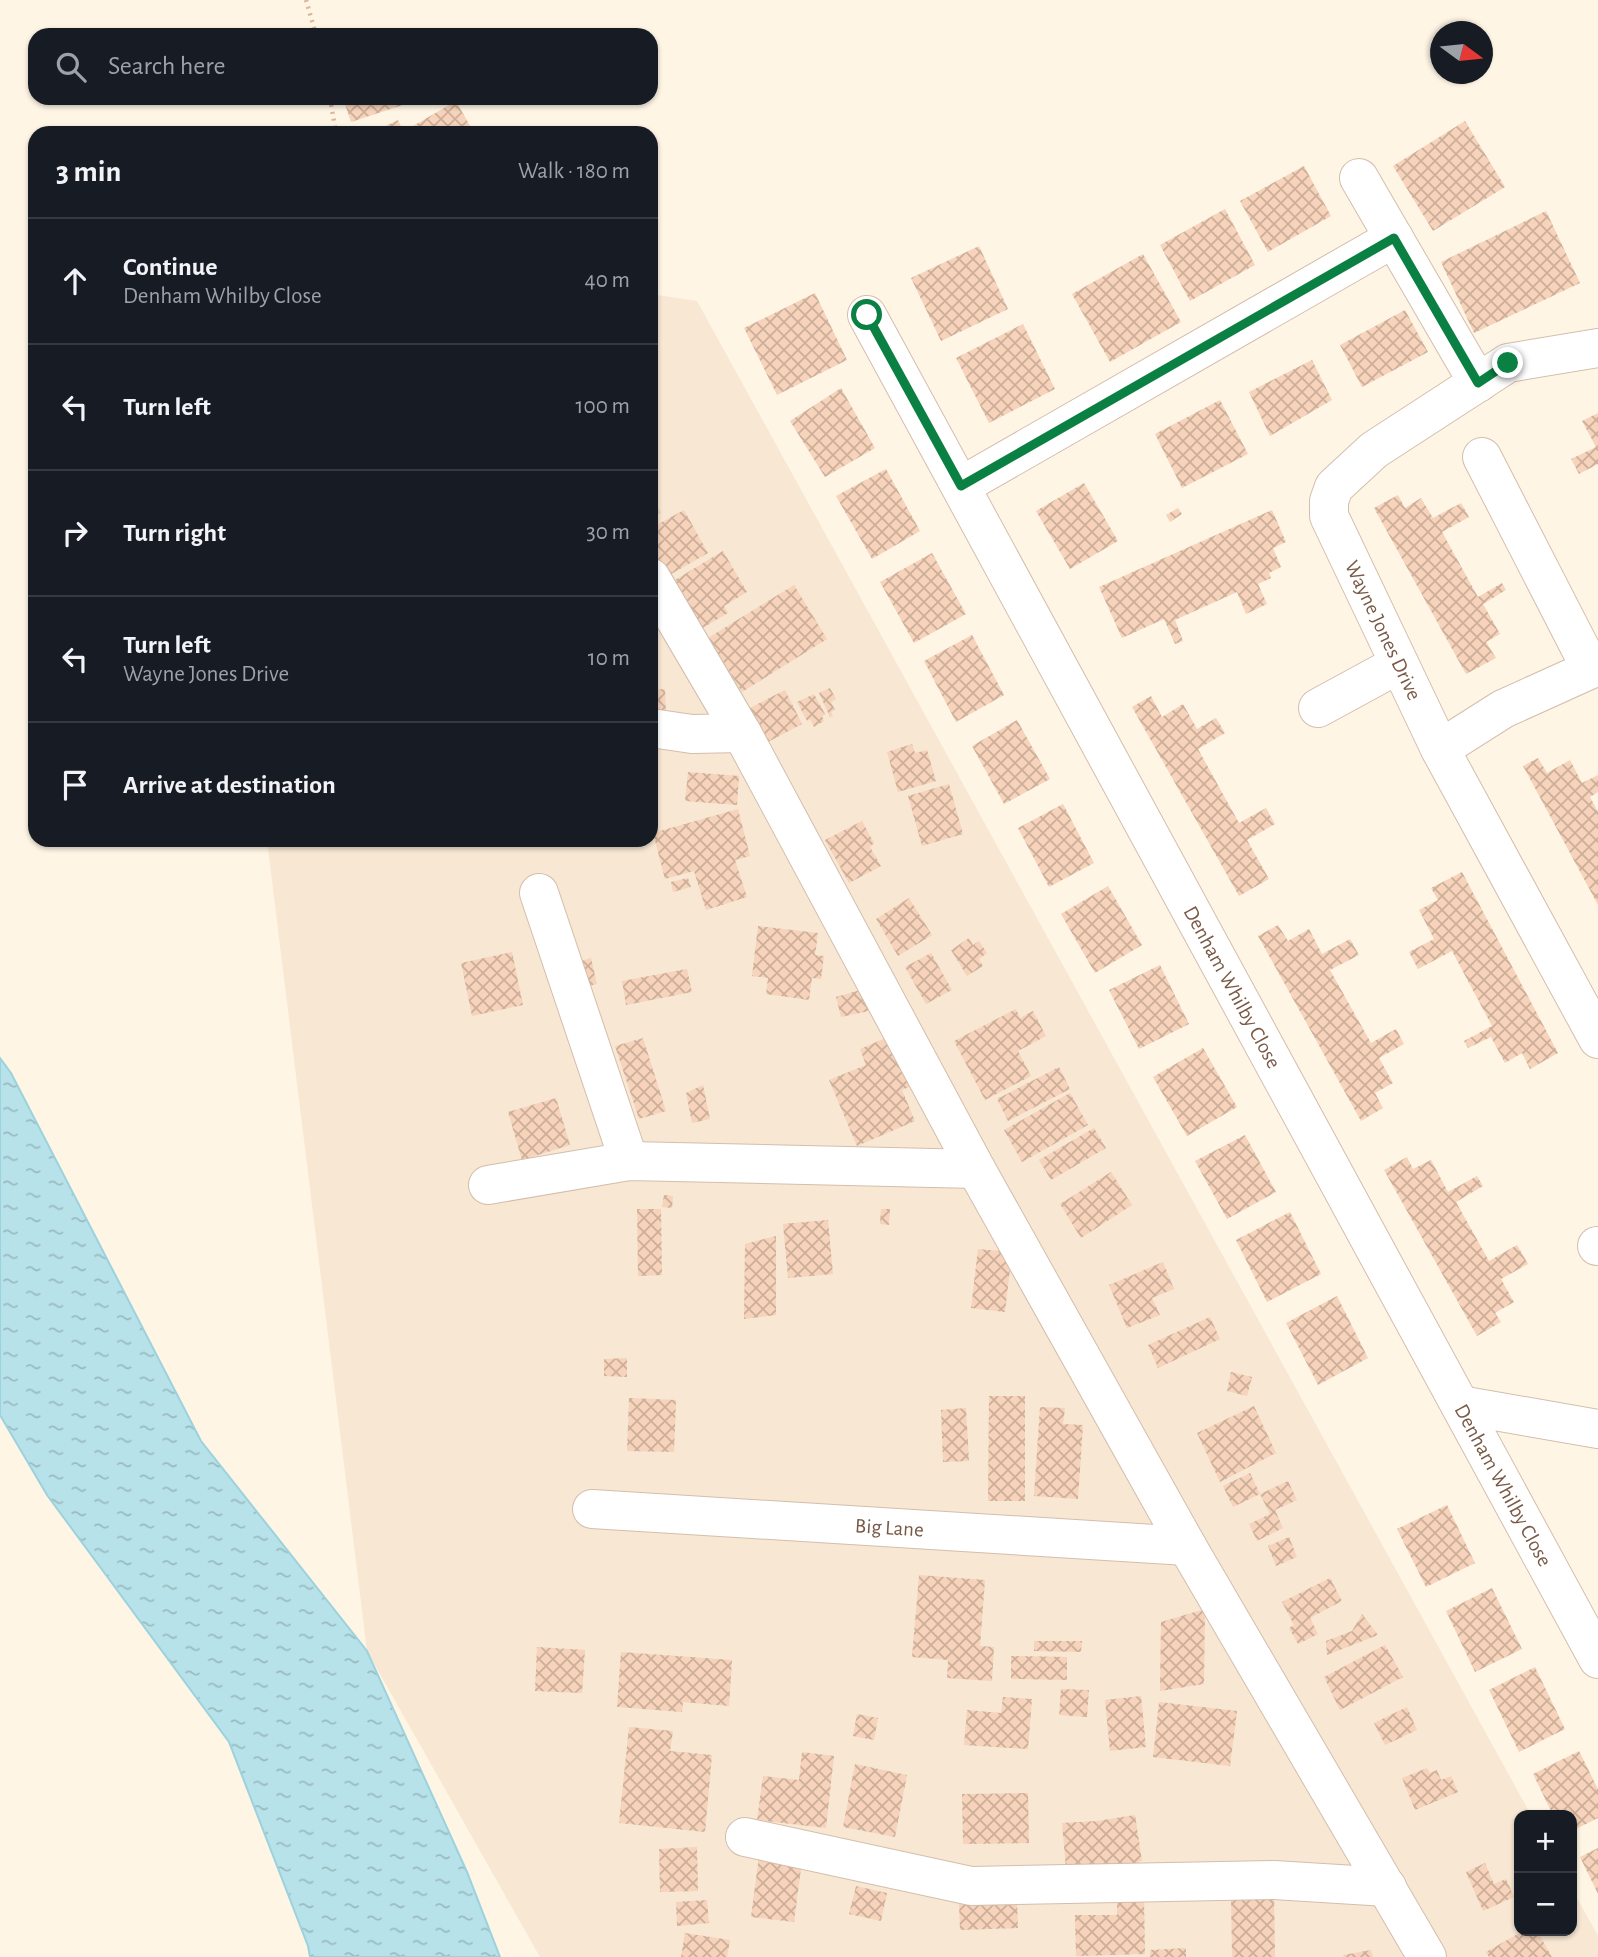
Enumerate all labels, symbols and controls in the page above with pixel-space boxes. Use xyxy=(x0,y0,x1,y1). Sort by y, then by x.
north arrow xyxy=(1430,21,1493,84)
search box xyxy=(28,28,658,105)
icon: search xyxy=(52,48,90,86)
text: Search here xyxy=(108,53,226,79)
text: 3 min xyxy=(56,157,121,187)
text: Walk · 180 m xyxy=(518,160,630,183)
text: Continue xyxy=(123,254,218,280)
icon: ahead xyxy=(56,262,94,300)
text: 40 m xyxy=(585,269,630,292)
text: Denham Whilby Close xyxy=(123,285,322,308)
route start xyxy=(851,299,882,330)
route end xyxy=(1492,347,1523,378)
icon: left xyxy=(56,388,94,426)
text: Turn left xyxy=(123,394,211,420)
text: 100 m xyxy=(576,395,630,418)
icon: right xyxy=(56,514,94,552)
text: Turn right xyxy=(123,520,226,546)
text: 30 m xyxy=(586,521,630,544)
street label: Wayne Jones Drive xyxy=(1341,557,1426,703)
text: Turn left xyxy=(123,632,211,658)
icon: left xyxy=(56,640,94,678)
text: 10 m xyxy=(588,647,630,670)
text: Wayne Jones Drive xyxy=(123,663,289,686)
icon: arrive xyxy=(56,766,94,804)
text: Arrive at destination xyxy=(123,772,336,798)
street label: Denham Whilby Close xyxy=(1180,902,1285,1072)
street label: Denham Whilby Close xyxy=(1451,1400,1556,1570)
street label: Big Lane xyxy=(854,1515,924,1540)
map controls xyxy=(1514,1810,1577,1936)
button: + xyxy=(1514,1810,1577,1873)
button: − xyxy=(1514,1873,1577,1936)

